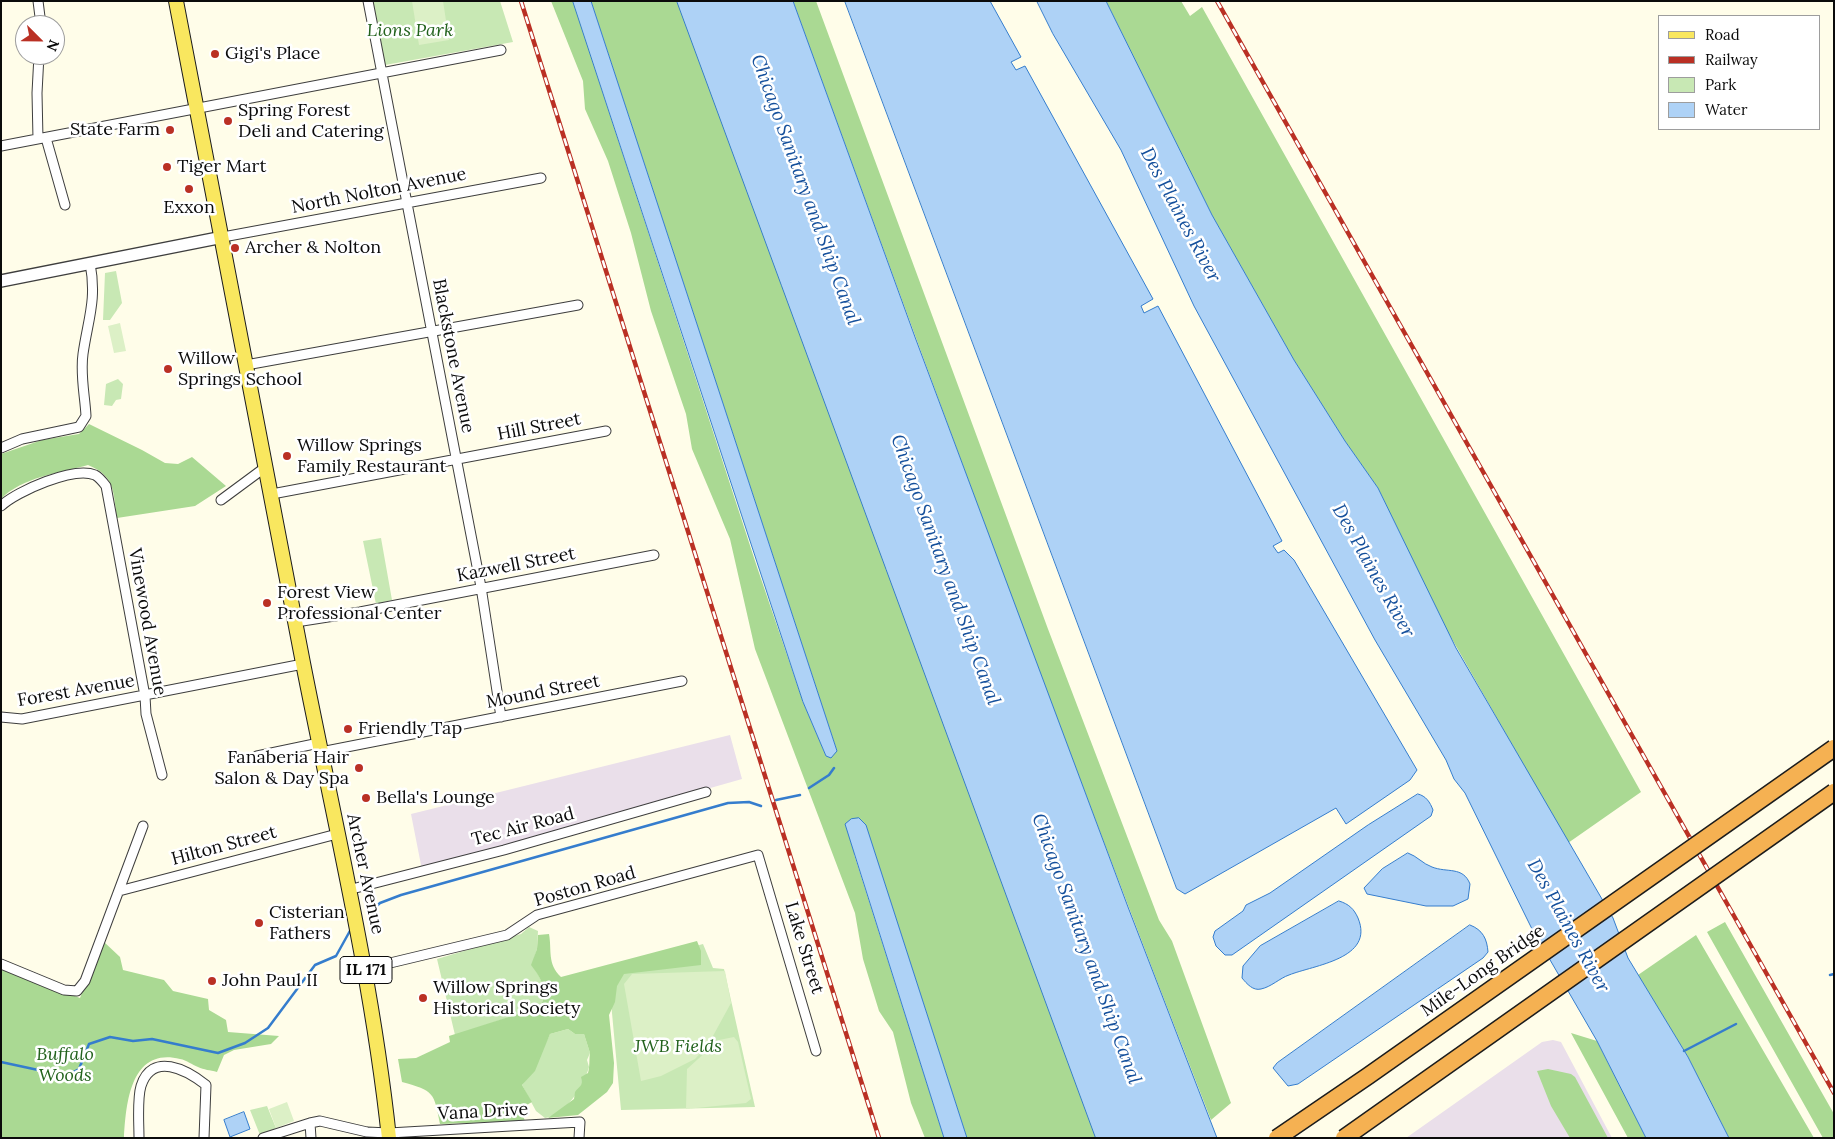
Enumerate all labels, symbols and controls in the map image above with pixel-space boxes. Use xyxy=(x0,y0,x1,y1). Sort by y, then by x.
north arrow xyxy=(15,15,65,65)
legend xyxy=(1658,15,1820,130)
park label: Lions Park xyxy=(367,20,453,42)
text: Road xyxy=(1705,25,1740,44)
text: N xyxy=(42,37,63,54)
place label: Gigi's Place xyxy=(225,43,320,65)
marker: Gigi's Place xyxy=(209,48,221,60)
text: Railway xyxy=(1705,50,1758,69)
water label: Chicago Sanitary and Ship Canal xyxy=(745,52,865,328)
text: Park xyxy=(1705,75,1736,94)
place label: Spring Forest Deli and Catering xyxy=(238,100,384,142)
text: Water xyxy=(1705,100,1747,119)
marker: Spring Forest Deli and Catering xyxy=(222,115,234,127)
place label: State Farm xyxy=(70,119,160,141)
marker: State Farm xyxy=(164,124,176,136)
water label: Des Plaines River xyxy=(1135,144,1225,286)
place label: Tiger Mart xyxy=(177,156,266,178)
marker: Tiger Mart xyxy=(161,161,173,173)
street label: North Nolton Avenue xyxy=(290,163,468,219)
marker: Exxon xyxy=(183,183,195,195)
place label: Exxon xyxy=(163,197,215,219)
place label: Archer & Nolton xyxy=(245,237,381,259)
marker: Archer & Nolton xyxy=(229,242,241,254)
street label: Blackstone Avenue xyxy=(427,277,479,435)
place label: Willow Springs School xyxy=(178,348,302,390)
marker: Willow Springs School xyxy=(162,363,174,375)
street label: Hill Street xyxy=(495,408,583,446)
water label: Chicago Sanitary and Ship Canal xyxy=(885,432,1005,708)
place label: Willow Springs Family Restaurant xyxy=(297,435,446,478)
marker: Willow Springs Family Restaurant xyxy=(281,450,293,462)
water label: Des Plaines River xyxy=(1327,500,1419,642)
street label: Kazwell Street xyxy=(455,543,577,587)
street label: Vinewood Avenue xyxy=(123,547,171,697)
place label: Forest View Professional Center xyxy=(277,582,441,624)
marker: Forest View Professional Center xyxy=(261,597,273,609)
street label: Forest Avenue xyxy=(16,670,136,712)
street label: Mound Street xyxy=(484,670,602,714)
place label: Friendly Tap xyxy=(358,718,462,740)
marker: Friendly Tap xyxy=(342,723,354,735)
place label: Fanaberia Hair Salon & Day Spa xyxy=(214,747,349,790)
marker: Fanaberia Hair Salon & Day Spa xyxy=(353,762,365,774)
place label: Bella's Lounge xyxy=(376,787,495,809)
marker: Bella's Lounge xyxy=(360,792,372,804)
street label: Tec Air Road xyxy=(469,803,577,851)
water label: Chicago Sanitary and Ship Canal xyxy=(1026,811,1146,1087)
street label: Archer Avenue xyxy=(342,812,388,936)
street label: Hilton Street xyxy=(169,822,279,870)
water label: Des Plaines River xyxy=(1522,855,1614,997)
street label: Poston Road xyxy=(532,862,638,912)
street label: Lake Street xyxy=(780,899,828,997)
place label: Cisterian Fathers xyxy=(269,902,345,944)
marker: Cisterian Fathers xyxy=(253,917,265,929)
street label: Mile-Long Bridge xyxy=(1417,920,1549,1022)
road number: IL 171 xyxy=(340,956,392,984)
place label: John Paul II xyxy=(222,970,318,992)
marker: John Paul II xyxy=(206,975,218,987)
place label: Willow Springs Historical Society xyxy=(433,977,581,1020)
marker: Willow Springs Historical Society xyxy=(417,992,429,1004)
park label: JWB Fields xyxy=(634,1036,722,1058)
park label: Buffalo Woods xyxy=(36,1044,94,1086)
street label: Vana Drive xyxy=(437,1099,529,1125)

